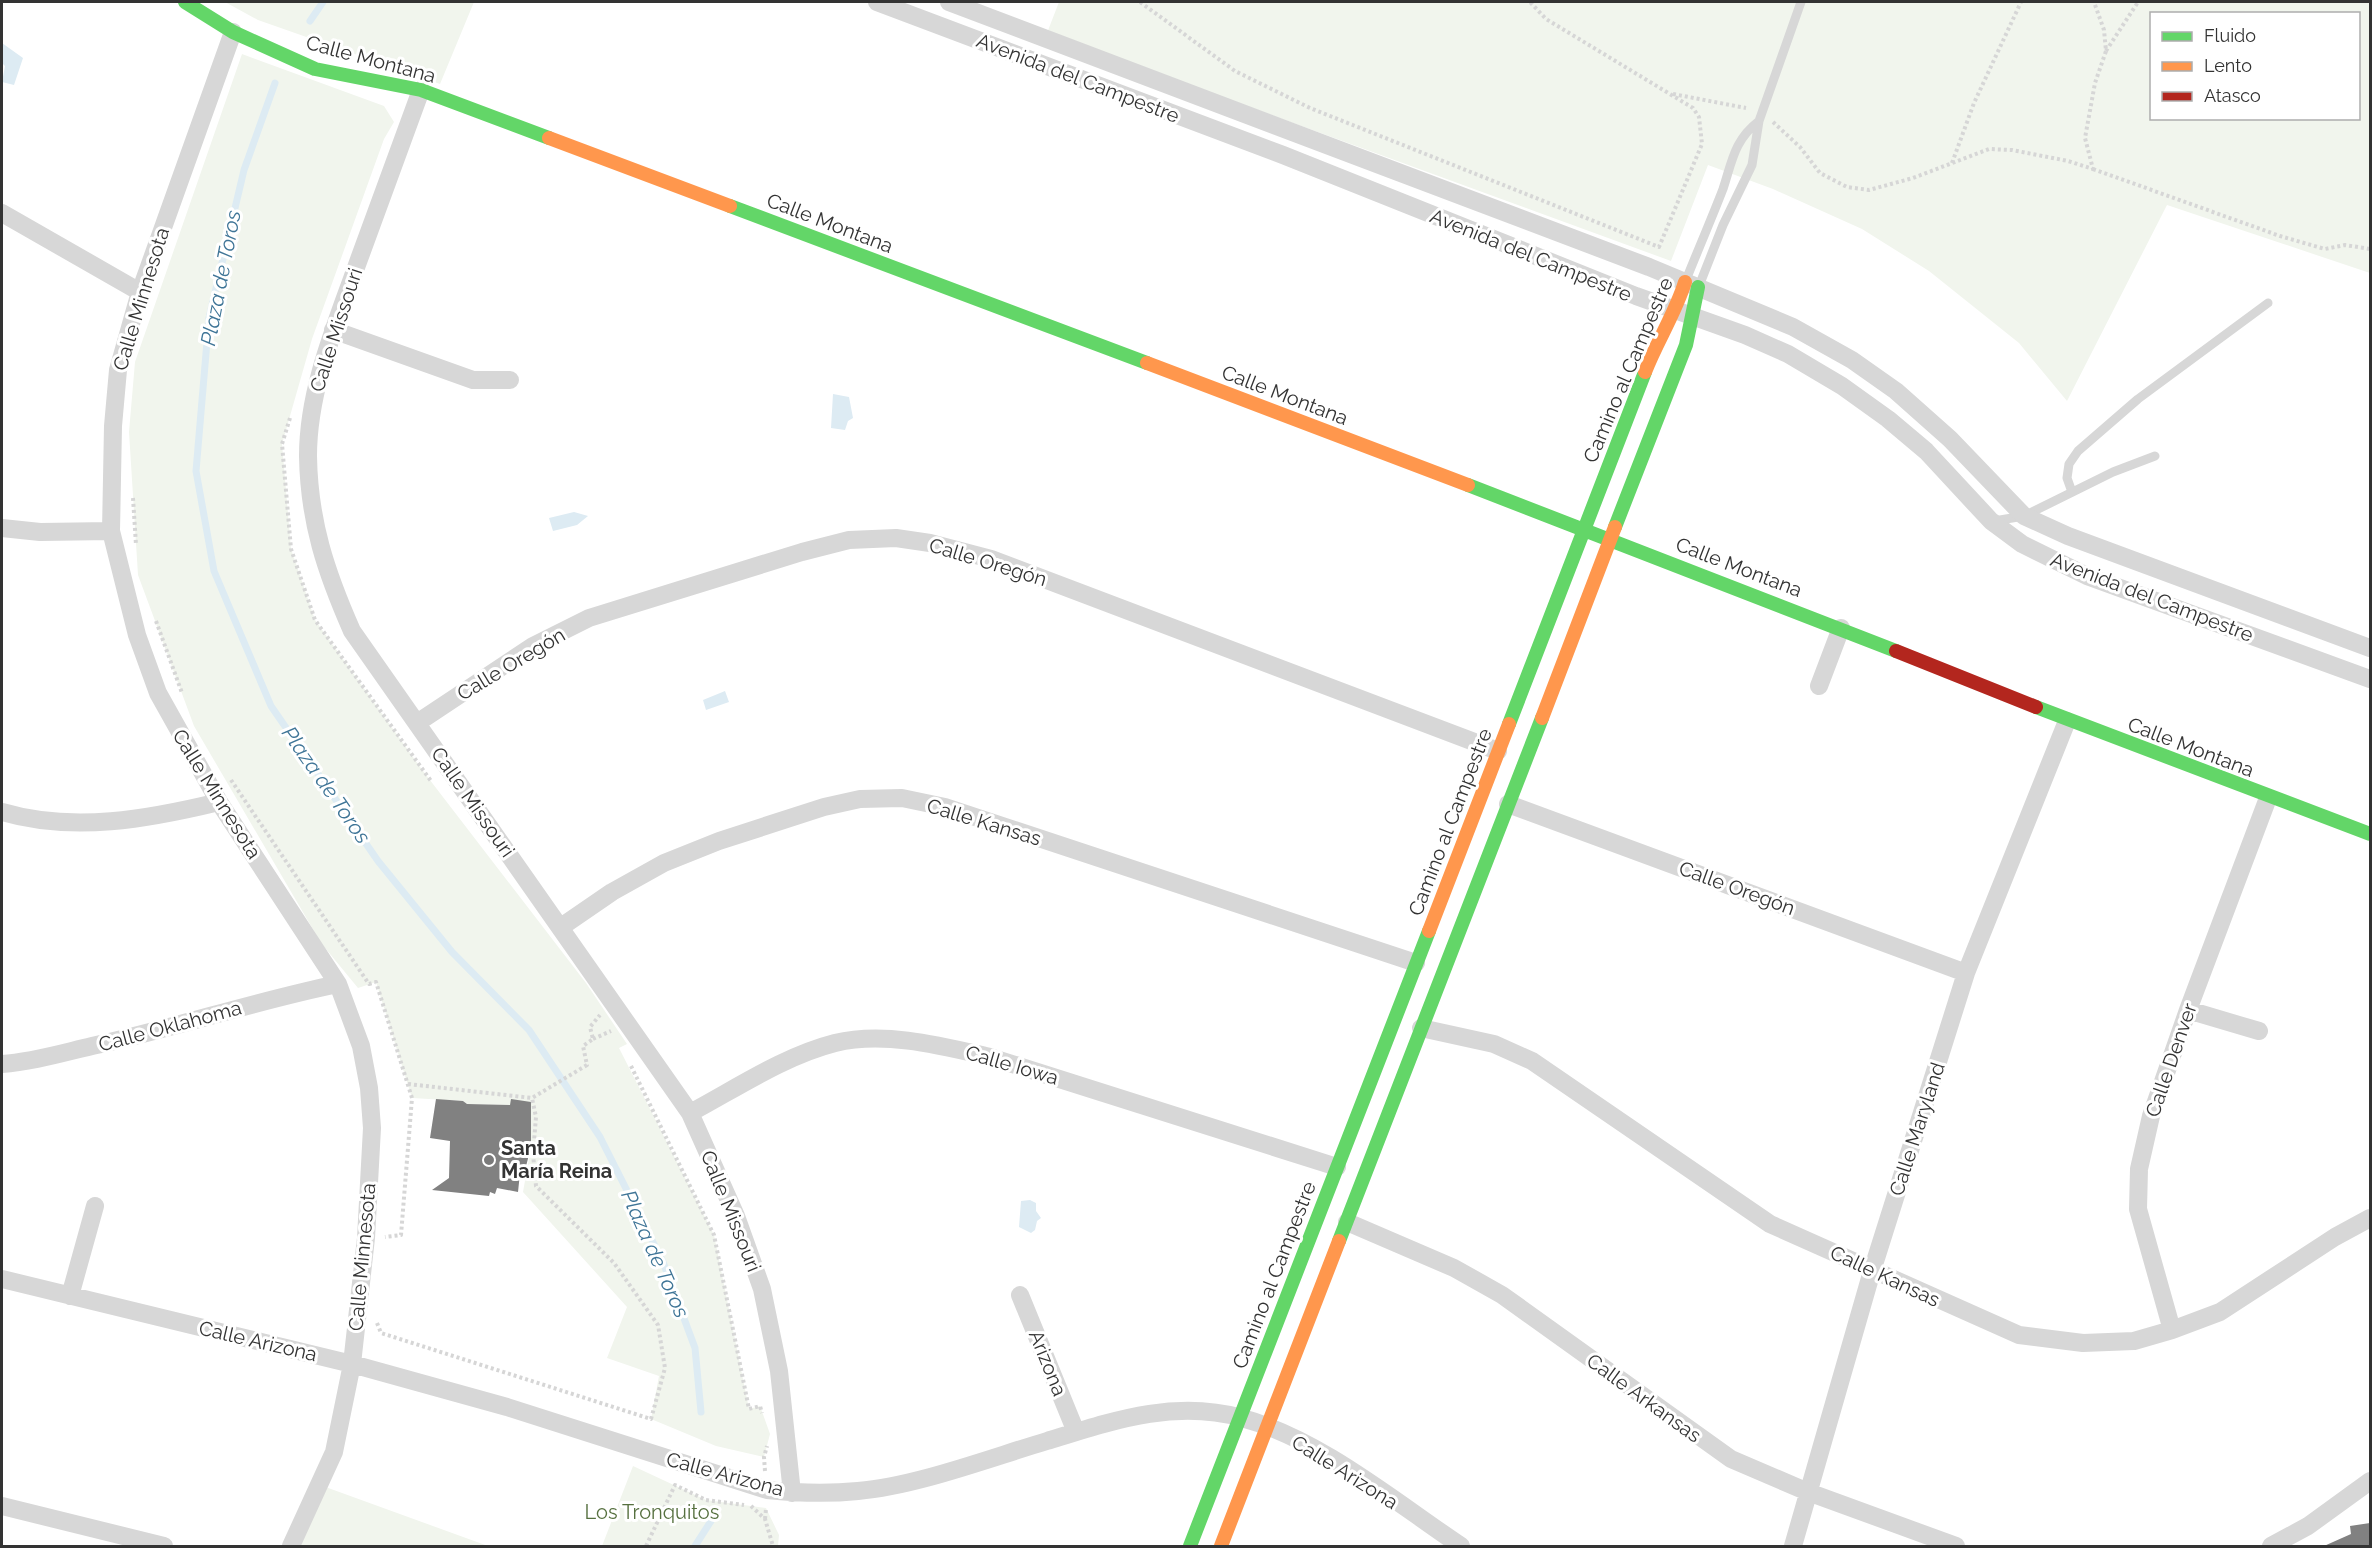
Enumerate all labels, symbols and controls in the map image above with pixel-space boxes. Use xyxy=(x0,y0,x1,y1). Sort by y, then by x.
legend xyxy=(2150,12,2360,120)
text: Fluido xyxy=(2204,25,2256,46)
street label: Avenida del Campestre xyxy=(973,28,1183,128)
street label: Calle Montana xyxy=(303,30,439,88)
text: Lento xyxy=(2204,55,2252,76)
text: Atasco xyxy=(2204,85,2261,106)
street label: Calle Montana xyxy=(763,188,897,258)
street label: Avenida del Campestre xyxy=(1427,204,1636,307)
water label: Plaza de Toros xyxy=(195,208,246,348)
street label: Calle Minnesota xyxy=(108,225,174,373)
street label: Calle Missouri xyxy=(305,265,367,395)
street label: Camino al Campestre xyxy=(1578,274,1678,466)
street label: Calle Montana xyxy=(1218,360,1352,430)
street label: Calle Montana xyxy=(1672,532,1806,602)
street label: Calle Oregón xyxy=(926,533,1050,591)
street label: Avenida del Campestre xyxy=(2047,547,2257,647)
street label: Calle Oregón xyxy=(453,622,569,706)
street label: Calle Montana xyxy=(2124,712,2258,782)
water label: Plaza de Toros xyxy=(277,721,376,848)
street label: Calle Minnesota xyxy=(168,725,266,863)
street label: Camino al Campestre xyxy=(1403,725,1497,919)
street label: Calle Missouri xyxy=(426,742,520,862)
street label: Calle Kansas xyxy=(924,793,1044,851)
street label: Calle Oregón xyxy=(1676,856,1798,920)
street label: Calle Oklahoma xyxy=(96,995,244,1057)
street label: Calle Denver xyxy=(2140,1000,2202,1120)
street label: Calle Iowa xyxy=(963,1040,1061,1090)
street label: Calle Maryland xyxy=(1884,1059,1950,1199)
place label: Santa María Reina xyxy=(501,1136,612,1183)
street label: Calle Missouri xyxy=(696,1147,766,1275)
marker: Santa María Reina xyxy=(482,1153,496,1167)
street label: Camino al Campestre xyxy=(1227,1178,1321,1372)
street label: Calle Minnesota xyxy=(344,1182,380,1332)
water label: Plaza de Toros xyxy=(616,1186,695,1322)
street label: Calle Kansas xyxy=(1826,1240,1944,1312)
street label: Calle Arizona xyxy=(196,1316,320,1366)
street label: Arizona xyxy=(1024,1327,1072,1399)
street label: Calle Arkansas xyxy=(1582,1348,1706,1448)
street label: Calle Arizona xyxy=(1287,1430,1403,1514)
street label: Calle Arizona xyxy=(664,1447,786,1501)
park label: Los Tronquitos xyxy=(585,1500,719,1524)

